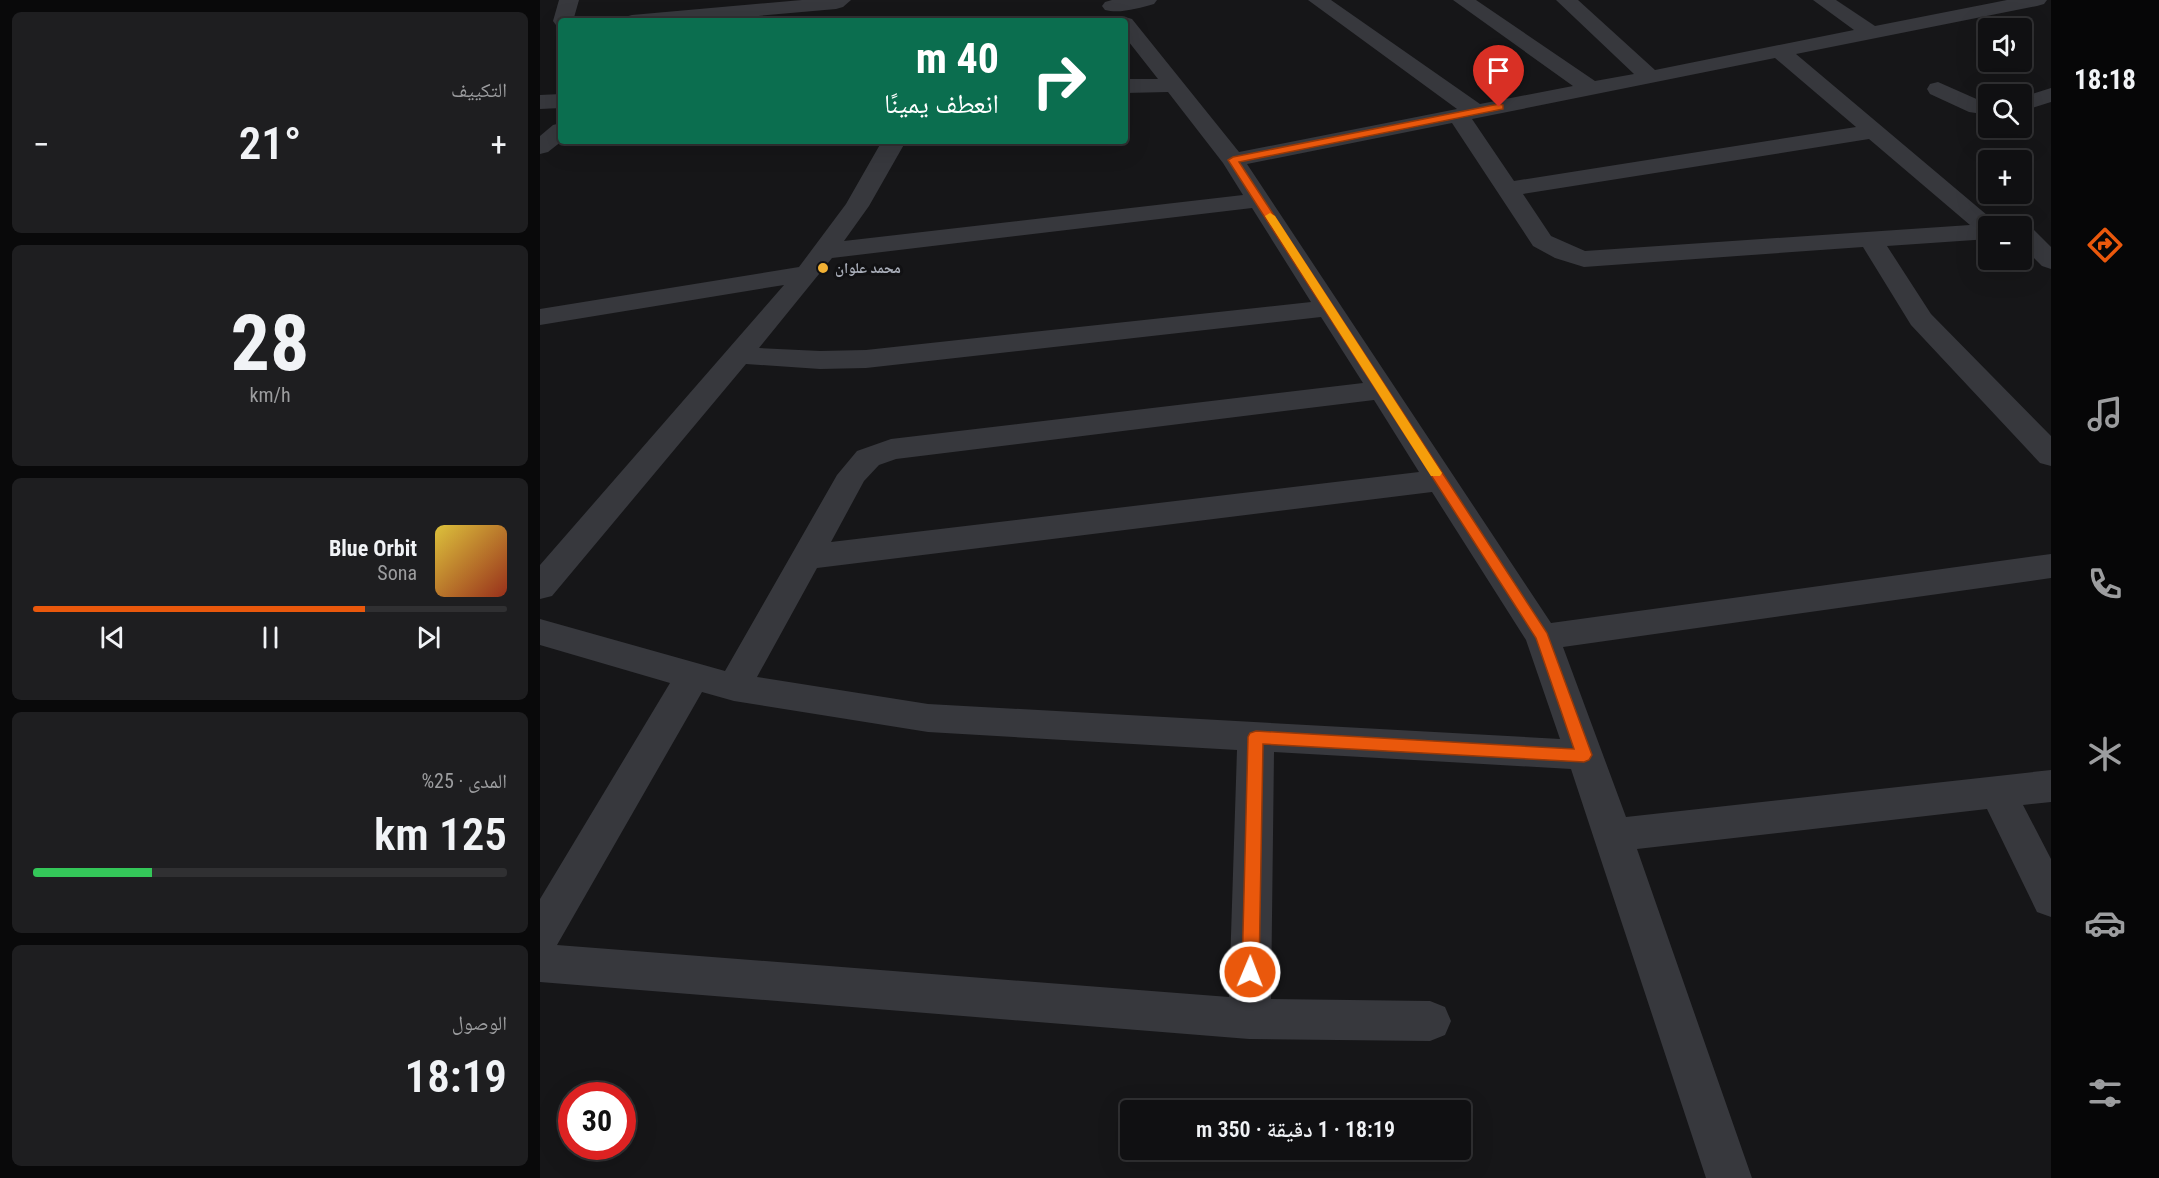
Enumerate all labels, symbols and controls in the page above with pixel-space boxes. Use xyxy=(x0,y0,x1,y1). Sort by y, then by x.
map controls xyxy=(1978,18,2032,270)
button: sound xyxy=(1978,18,2032,72)
text: 40 m xyxy=(916,34,999,83)
icon: right xyxy=(1020,42,1098,120)
pin xyxy=(1473,45,1524,107)
icon: arrive xyxy=(1482,54,1515,87)
text: 18:18 xyxy=(2074,64,2136,96)
text: التكييف xyxy=(451,78,507,102)
button: search xyxy=(1978,84,2032,138)
text: انعطف يمينًا xyxy=(884,88,999,120)
text: 21° xyxy=(239,117,301,170)
text: − xyxy=(33,125,50,164)
text: + xyxy=(491,125,507,164)
button: + xyxy=(1978,150,2032,204)
button: − xyxy=(1978,216,2032,270)
icon: directions xyxy=(2084,224,2126,266)
place label: محمد علوان xyxy=(835,259,901,277)
marker: محمد علوان xyxy=(816,261,830,275)
text: 28 xyxy=(231,298,309,389)
text: km/h xyxy=(249,383,291,407)
icon: music xyxy=(2084,393,2126,435)
text: Blue Orbit xyxy=(329,536,417,561)
text: Sona xyxy=(377,561,417,585)
icon: phone xyxy=(2084,563,2126,605)
icon: previous xyxy=(96,621,129,654)
icon: pause xyxy=(254,621,287,654)
icon: next xyxy=(412,621,445,654)
icon: climate xyxy=(2084,733,2126,775)
text: المدى · 25% xyxy=(421,769,507,793)
text: 125 km xyxy=(374,808,507,861)
icon: car xyxy=(2084,902,2126,944)
position arrow xyxy=(1218,940,1282,1004)
text: الوصول xyxy=(452,1011,507,1035)
text: 18:19 xyxy=(405,1050,507,1103)
icon: filters xyxy=(2084,1072,2126,1114)
speed limit sign: 30 xyxy=(558,1082,636,1160)
text: 18:19 · 1 دقيقة · 350 m xyxy=(1196,1117,1395,1142)

